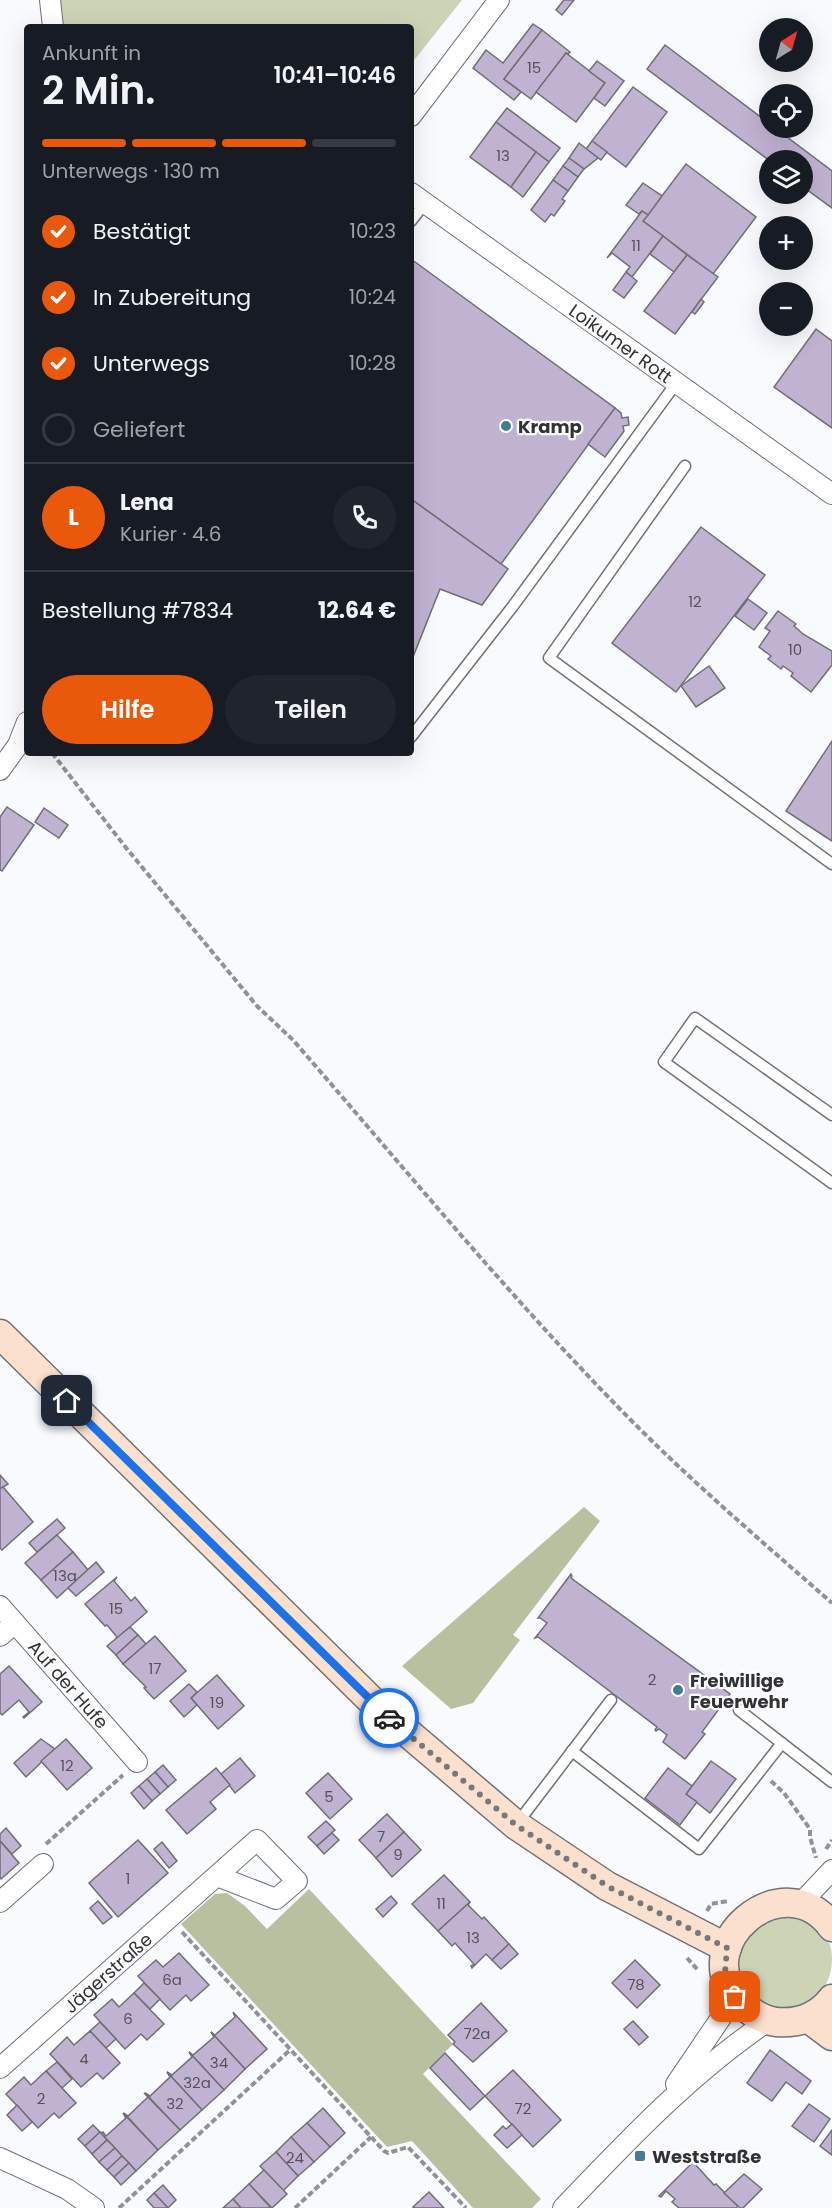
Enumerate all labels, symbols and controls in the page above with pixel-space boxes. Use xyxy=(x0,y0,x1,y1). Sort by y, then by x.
north arrow xyxy=(759,18,813,72)
map controls xyxy=(759,18,813,336)
text: Ankunft in xyxy=(42,39,141,67)
house number: 15 xyxy=(527,57,541,78)
text: 10:41–10:46 xyxy=(274,60,396,91)
text: 2 Min. xyxy=(42,63,156,118)
button: locate xyxy=(759,84,813,138)
house number: 13 xyxy=(496,145,510,166)
button: layers xyxy=(759,150,813,204)
text: Unterwegs · 130 m xyxy=(42,157,220,185)
icon: check xyxy=(42,215,75,248)
text: Bestätigt xyxy=(93,216,191,247)
button: + xyxy=(759,216,813,270)
text: 10:23 xyxy=(350,217,396,245)
house number: 11 xyxy=(631,235,641,256)
icon: check xyxy=(42,281,75,314)
text: In Zubereitung xyxy=(93,282,251,313)
button: − xyxy=(759,282,813,336)
text: 10:24 xyxy=(349,283,396,311)
street label: Loikumer Rott xyxy=(564,298,678,389)
icon: check xyxy=(42,347,75,380)
text: Unterwegs xyxy=(93,348,210,379)
text: 10:28 xyxy=(349,349,396,377)
text: Geliefert xyxy=(93,414,185,445)
place label: Kramp xyxy=(518,414,582,439)
marker: Kramp xyxy=(499,419,513,433)
button: phone xyxy=(333,486,396,549)
text: Lena xyxy=(120,487,174,518)
text: L xyxy=(68,502,79,533)
text: Kurier · 4.6 xyxy=(120,520,221,548)
house number: 12 xyxy=(688,591,702,612)
text: Bestellung #7834 xyxy=(42,595,233,626)
text: 12.64 € xyxy=(318,595,396,626)
house number: 10 xyxy=(788,639,802,660)
button: Hilfe xyxy=(42,675,213,744)
button: Teilen xyxy=(225,675,396,744)
pin xyxy=(41,1375,92,1426)
icon: home xyxy=(50,1384,83,1417)
house number: 13a xyxy=(53,1565,77,1586)
house number: 15 xyxy=(109,1598,123,1619)
street label: Auf der Hufe xyxy=(23,1634,114,1734)
house number: 17 xyxy=(149,1658,162,1679)
place label: Freiwillige Feuerwehr xyxy=(690,1668,789,1714)
house number: 2 xyxy=(648,1669,656,1690)
marker: Freiwillige Feuerwehr xyxy=(671,1683,685,1697)
courier xyxy=(359,1688,419,1748)
house number: 19 xyxy=(210,1692,224,1713)
icon: car xyxy=(373,1702,406,1735)
house number: 12 xyxy=(60,1755,74,1776)
house number: 5 xyxy=(324,1786,334,1807)
house number: 7 xyxy=(377,1826,385,1847)
house number: 9 xyxy=(393,1844,403,1865)
house number: 1 xyxy=(126,1868,130,1889)
house number: 11 xyxy=(436,1893,446,1914)
street label: Jägerstraße xyxy=(58,1927,157,2018)
house number: 13 xyxy=(466,1927,480,1948)
house number: 6a xyxy=(162,1969,182,1990)
pin xyxy=(709,1971,760,2022)
house number: 78 xyxy=(627,1974,645,1995)
icon: bag xyxy=(718,1980,751,2013)
house number: 6 xyxy=(123,2008,133,2029)
house number: 72a xyxy=(464,2023,490,2044)
house number: 4 xyxy=(79,2048,89,2069)
house number: 34 xyxy=(210,2052,228,2073)
house number: 32a xyxy=(183,2072,211,2093)
house number: 2 xyxy=(37,2088,45,2109)
house number: 32 xyxy=(166,2093,184,2114)
house number: 72 xyxy=(515,2098,531,2119)
place label: Weststraße xyxy=(652,2144,761,2169)
house number: 24 xyxy=(286,2147,304,2168)
marker: Weststraße xyxy=(633,2149,647,2163)

